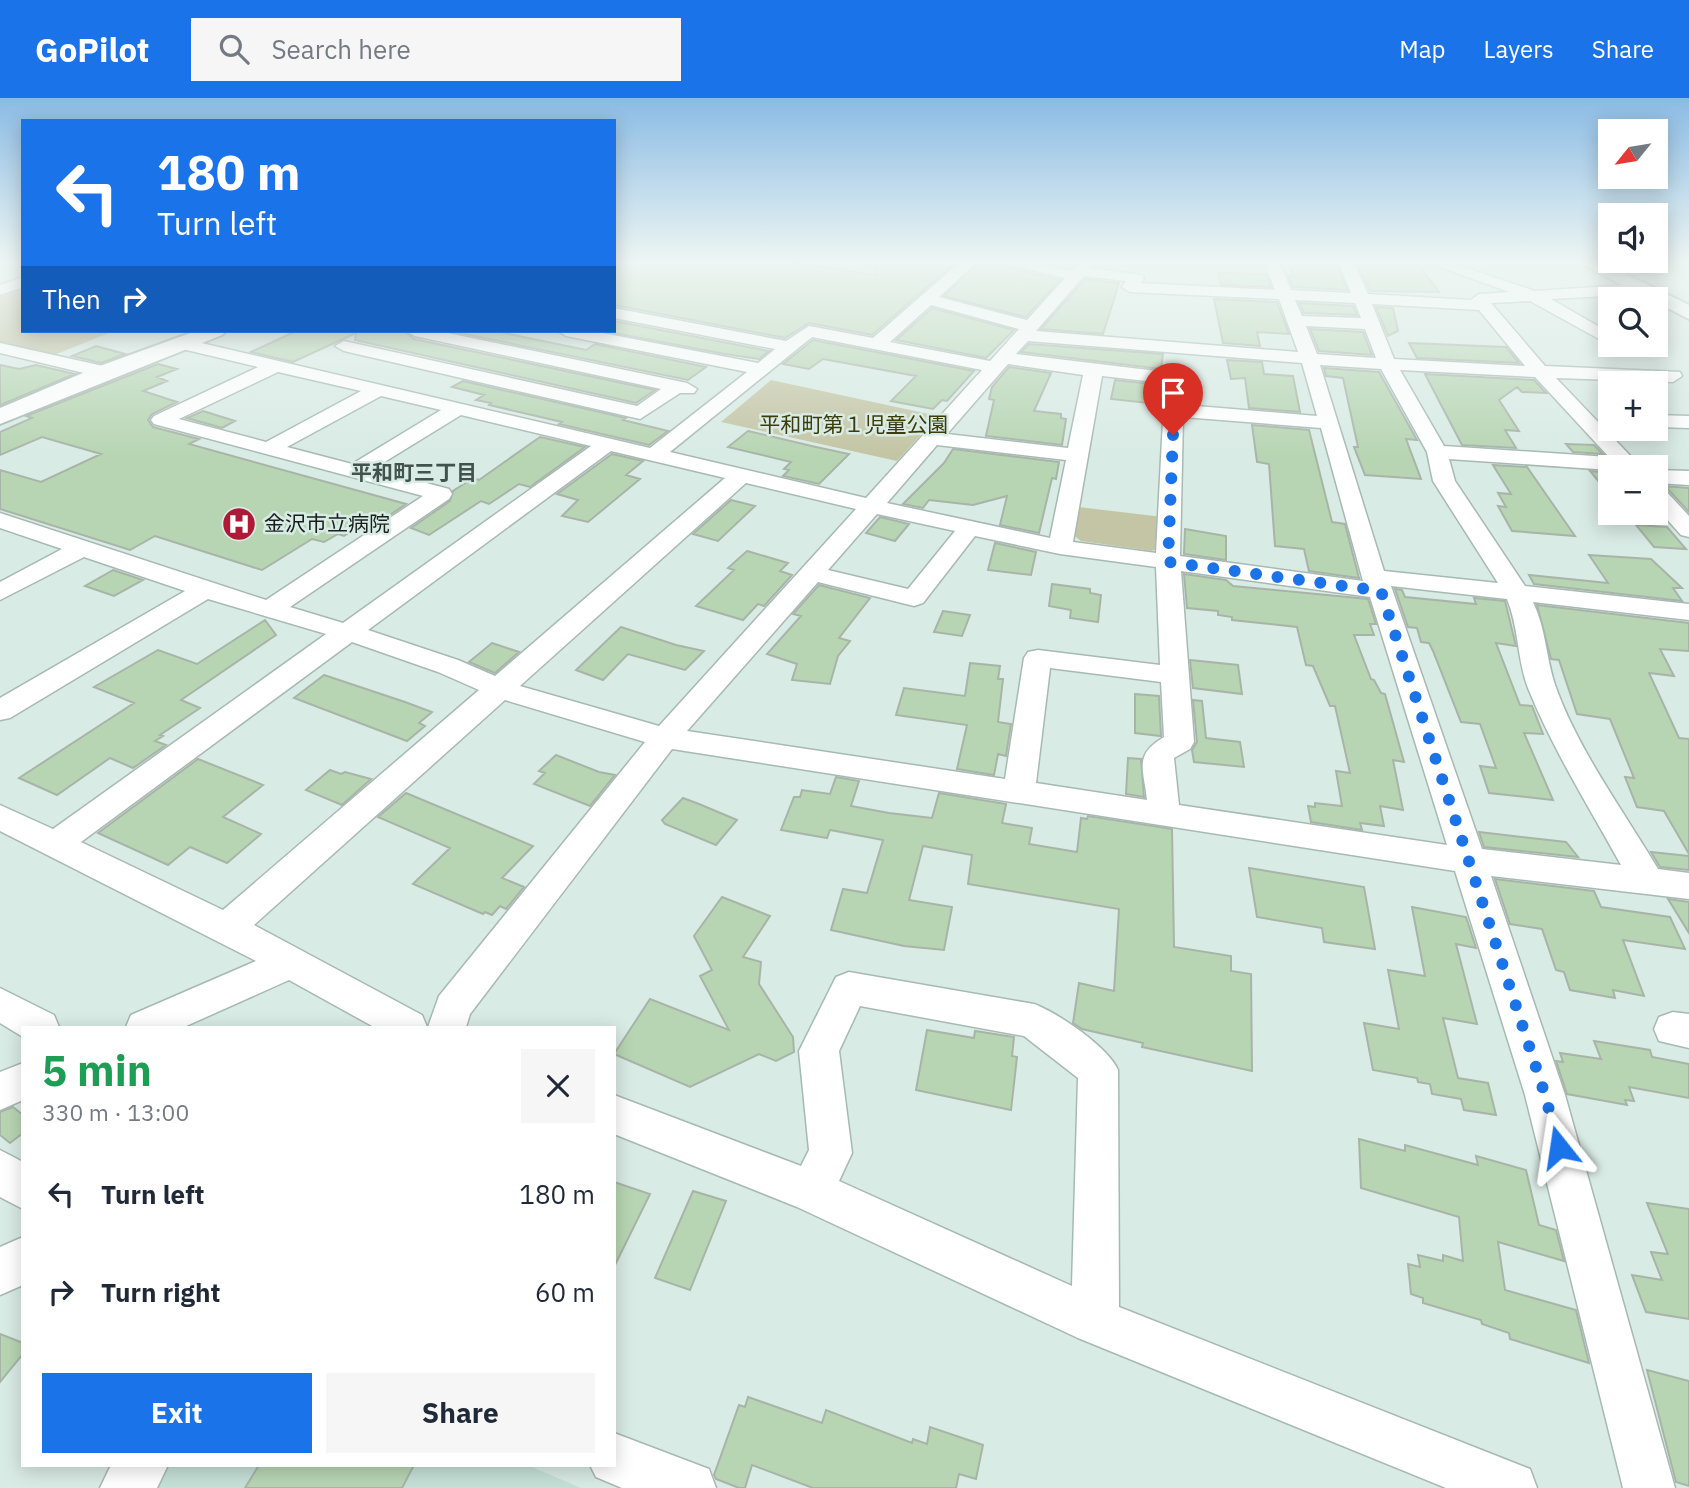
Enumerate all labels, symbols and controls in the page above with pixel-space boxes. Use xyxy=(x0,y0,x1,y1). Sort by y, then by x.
search box xyxy=(191,18,681,81)
text: GoPilot xyxy=(35,28,149,71)
icon: search xyxy=(215,30,253,68)
text: Search here xyxy=(271,32,411,66)
text: Map xyxy=(1399,33,1446,65)
text: Layers xyxy=(1484,33,1554,65)
text: Share xyxy=(1592,33,1654,65)
north arrow xyxy=(1598,119,1668,189)
map controls xyxy=(1598,119,1668,525)
text: 180 m xyxy=(157,140,301,203)
icon: left xyxy=(42,147,133,238)
text: Turn left xyxy=(157,202,277,244)
button: sound xyxy=(1598,203,1668,273)
icon: right xyxy=(115,280,153,318)
text: Then xyxy=(42,282,101,316)
button: search xyxy=(1598,287,1668,357)
pin xyxy=(1143,363,1203,435)
button: + xyxy=(1598,371,1668,441)
icon: arrive xyxy=(1154,374,1192,412)
park label: 平和町第１児童公園 xyxy=(760,410,949,438)
button: − xyxy=(1598,455,1668,525)
district label: 平和町三丁目 xyxy=(351,458,477,486)
hospital icon: 金沢市立病院 xyxy=(220,505,258,543)
place label: 金沢市立病院 xyxy=(264,509,390,537)
text: 5 min xyxy=(42,1043,152,1098)
button: close xyxy=(521,1049,595,1123)
text: 330 m · 13:00 xyxy=(42,1097,189,1127)
position arrow xyxy=(1522,1110,1596,1184)
icon: left xyxy=(42,1175,80,1213)
text: Turn left xyxy=(101,1177,204,1211)
text: 180 m xyxy=(519,1177,595,1211)
icon: right xyxy=(42,1273,80,1311)
text: Turn right xyxy=(101,1275,220,1309)
text: 60 m xyxy=(535,1275,595,1309)
button: Exit xyxy=(42,1373,312,1453)
button: Share xyxy=(326,1373,595,1453)

